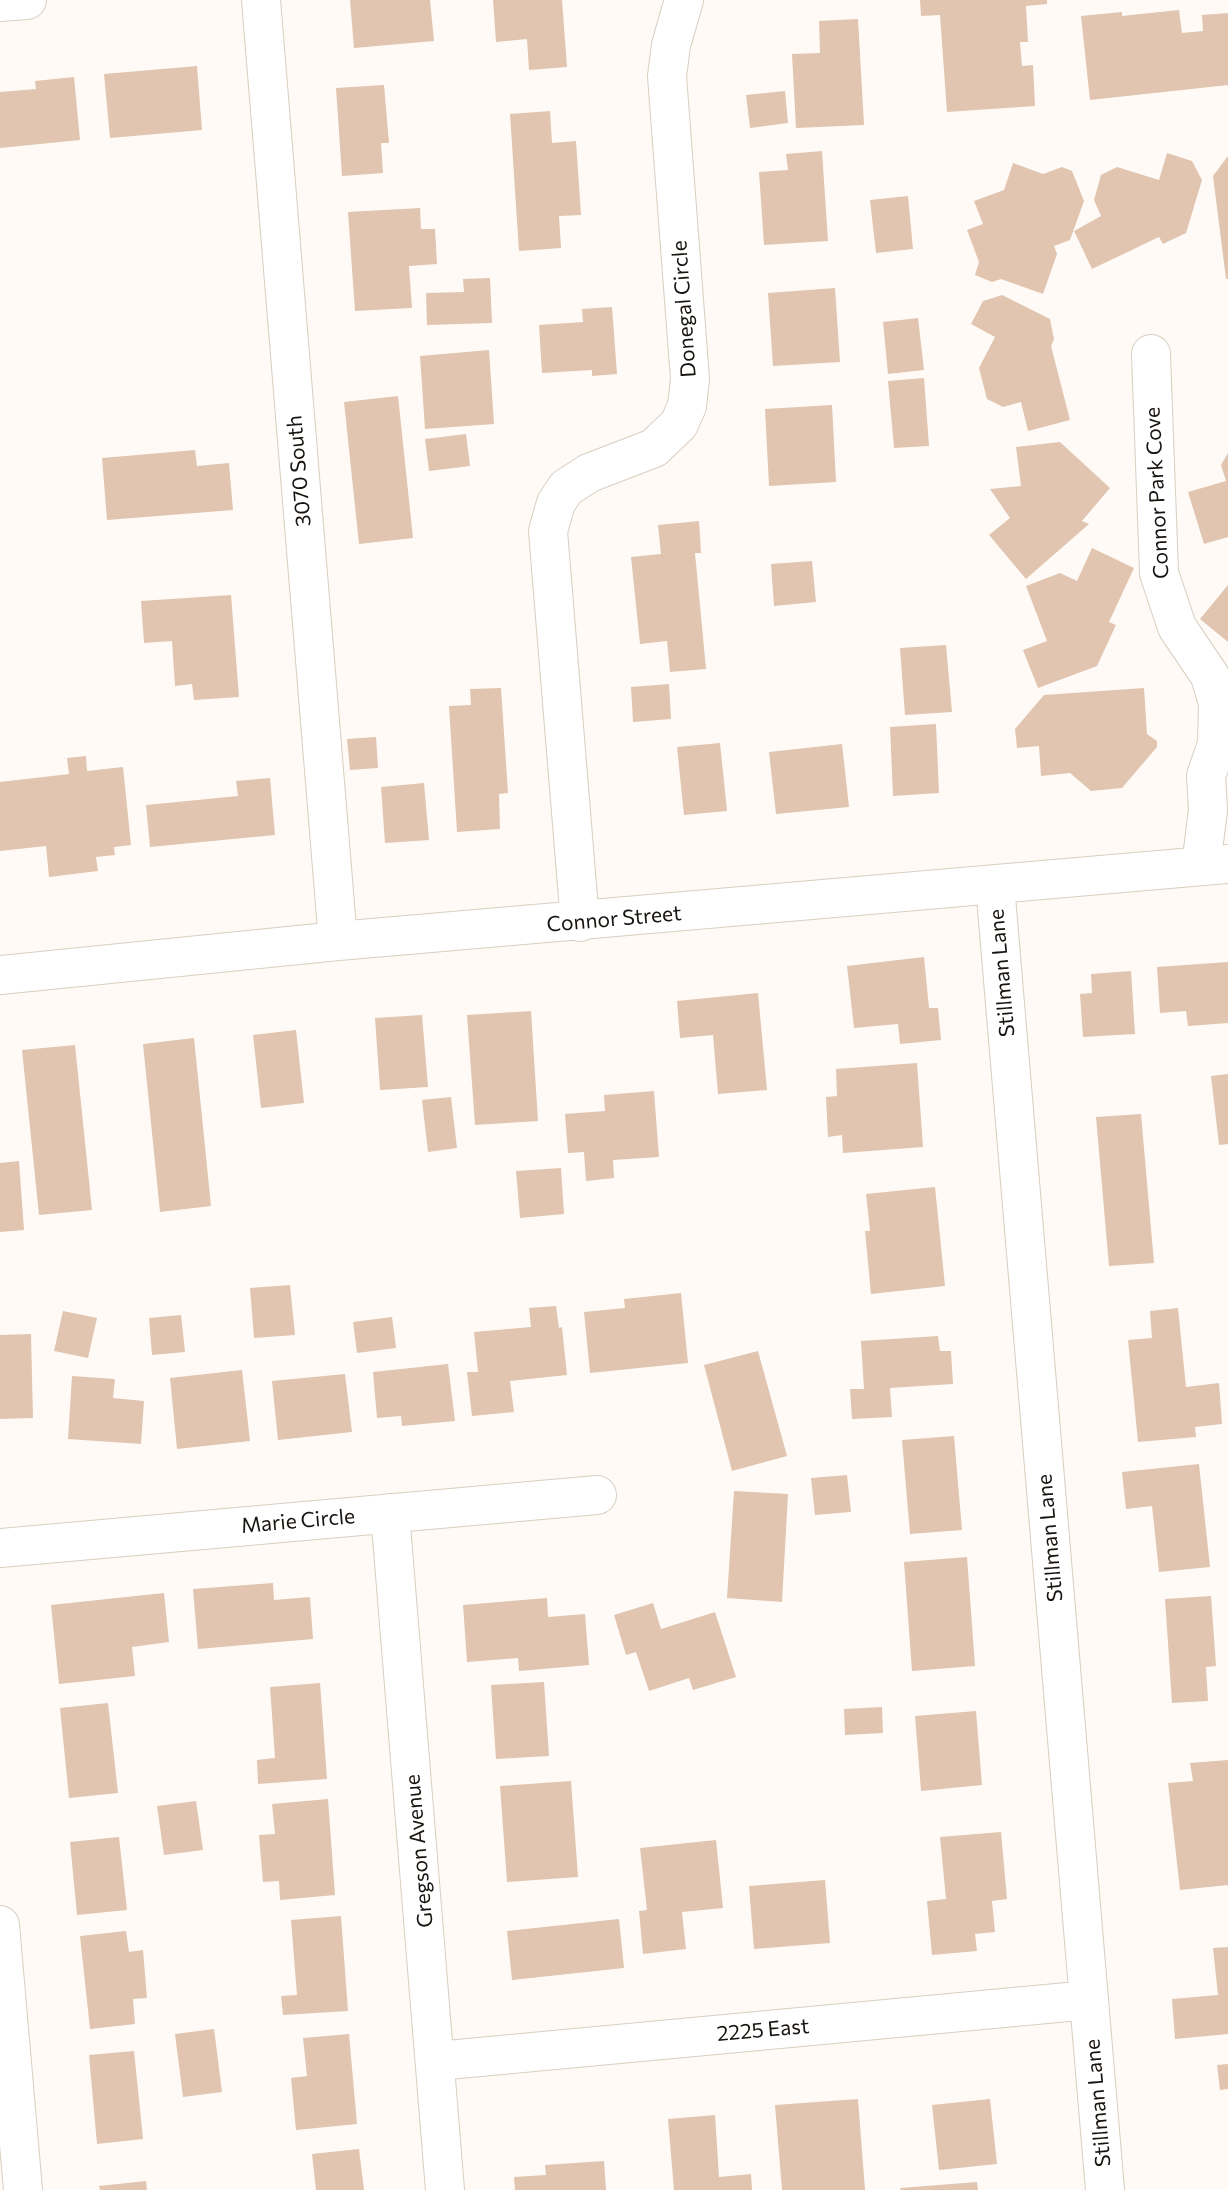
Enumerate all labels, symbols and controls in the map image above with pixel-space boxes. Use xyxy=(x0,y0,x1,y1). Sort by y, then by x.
street label: Donegal Circle xyxy=(667,240,701,378)
street label: Connor Park Cove xyxy=(1140,406,1174,580)
street label: 3070 South xyxy=(282,414,316,528)
street label: Connor Street xyxy=(546,901,682,937)
street label: Stillman Lane xyxy=(984,908,1020,1038)
street label: Stillman Lane xyxy=(1032,1473,1068,1603)
street label: Marie Circle xyxy=(240,1503,356,1539)
street label: Gregson Avenue xyxy=(400,1773,438,1929)
street label: 2225 East xyxy=(716,2013,810,2047)
street label: Stillman Lane xyxy=(1080,2038,1116,2168)

